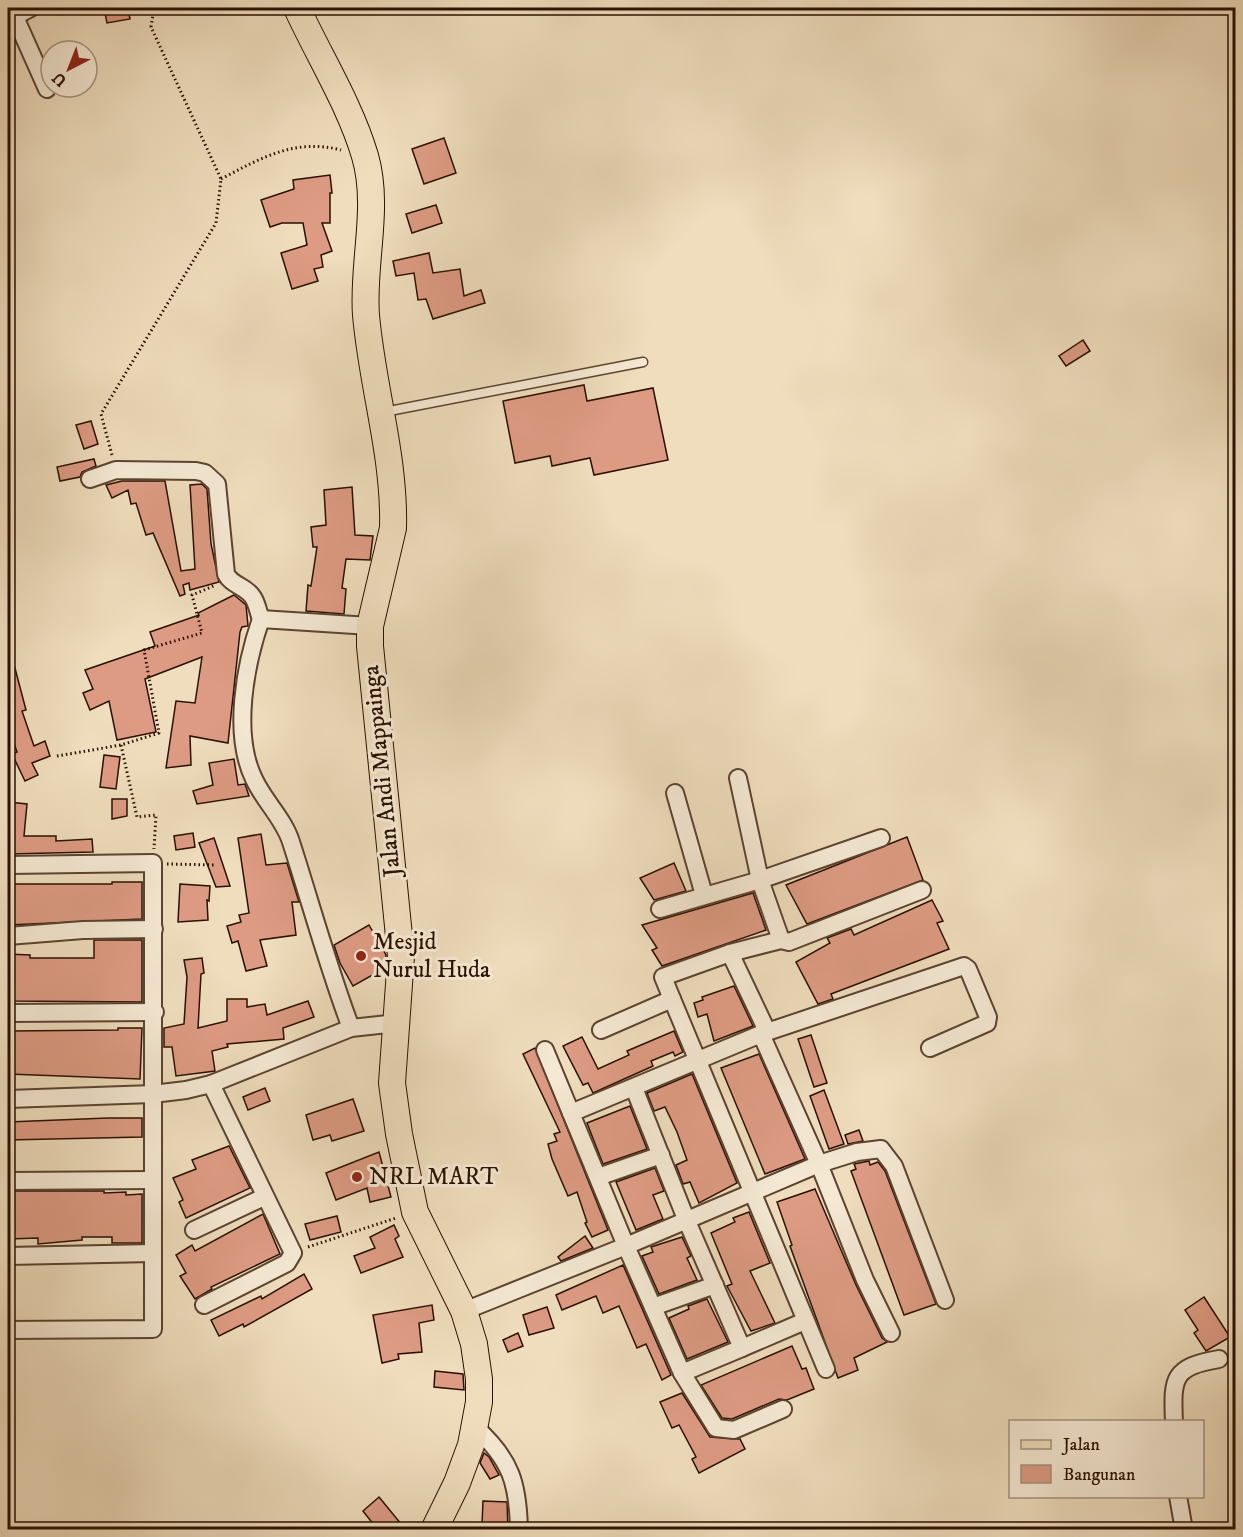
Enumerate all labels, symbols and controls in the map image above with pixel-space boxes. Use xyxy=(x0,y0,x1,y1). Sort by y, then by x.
north arrow xyxy=(39,39,99,99)
text: U xyxy=(48,67,71,91)
street label: Jalan Andi Mappainga xyxy=(356,663,408,880)
place label: Mesjid Nurul Huda xyxy=(373,927,491,985)
marker: Mesjid Nurul Huda xyxy=(354,949,368,963)
place label: NRL MART xyxy=(369,1162,498,1192)
marker: NRL MART xyxy=(350,1170,364,1184)
legend xyxy=(1009,1420,1204,1498)
text: Jalan xyxy=(1061,1434,1101,1456)
text: Bangunan xyxy=(1063,1464,1136,1486)

